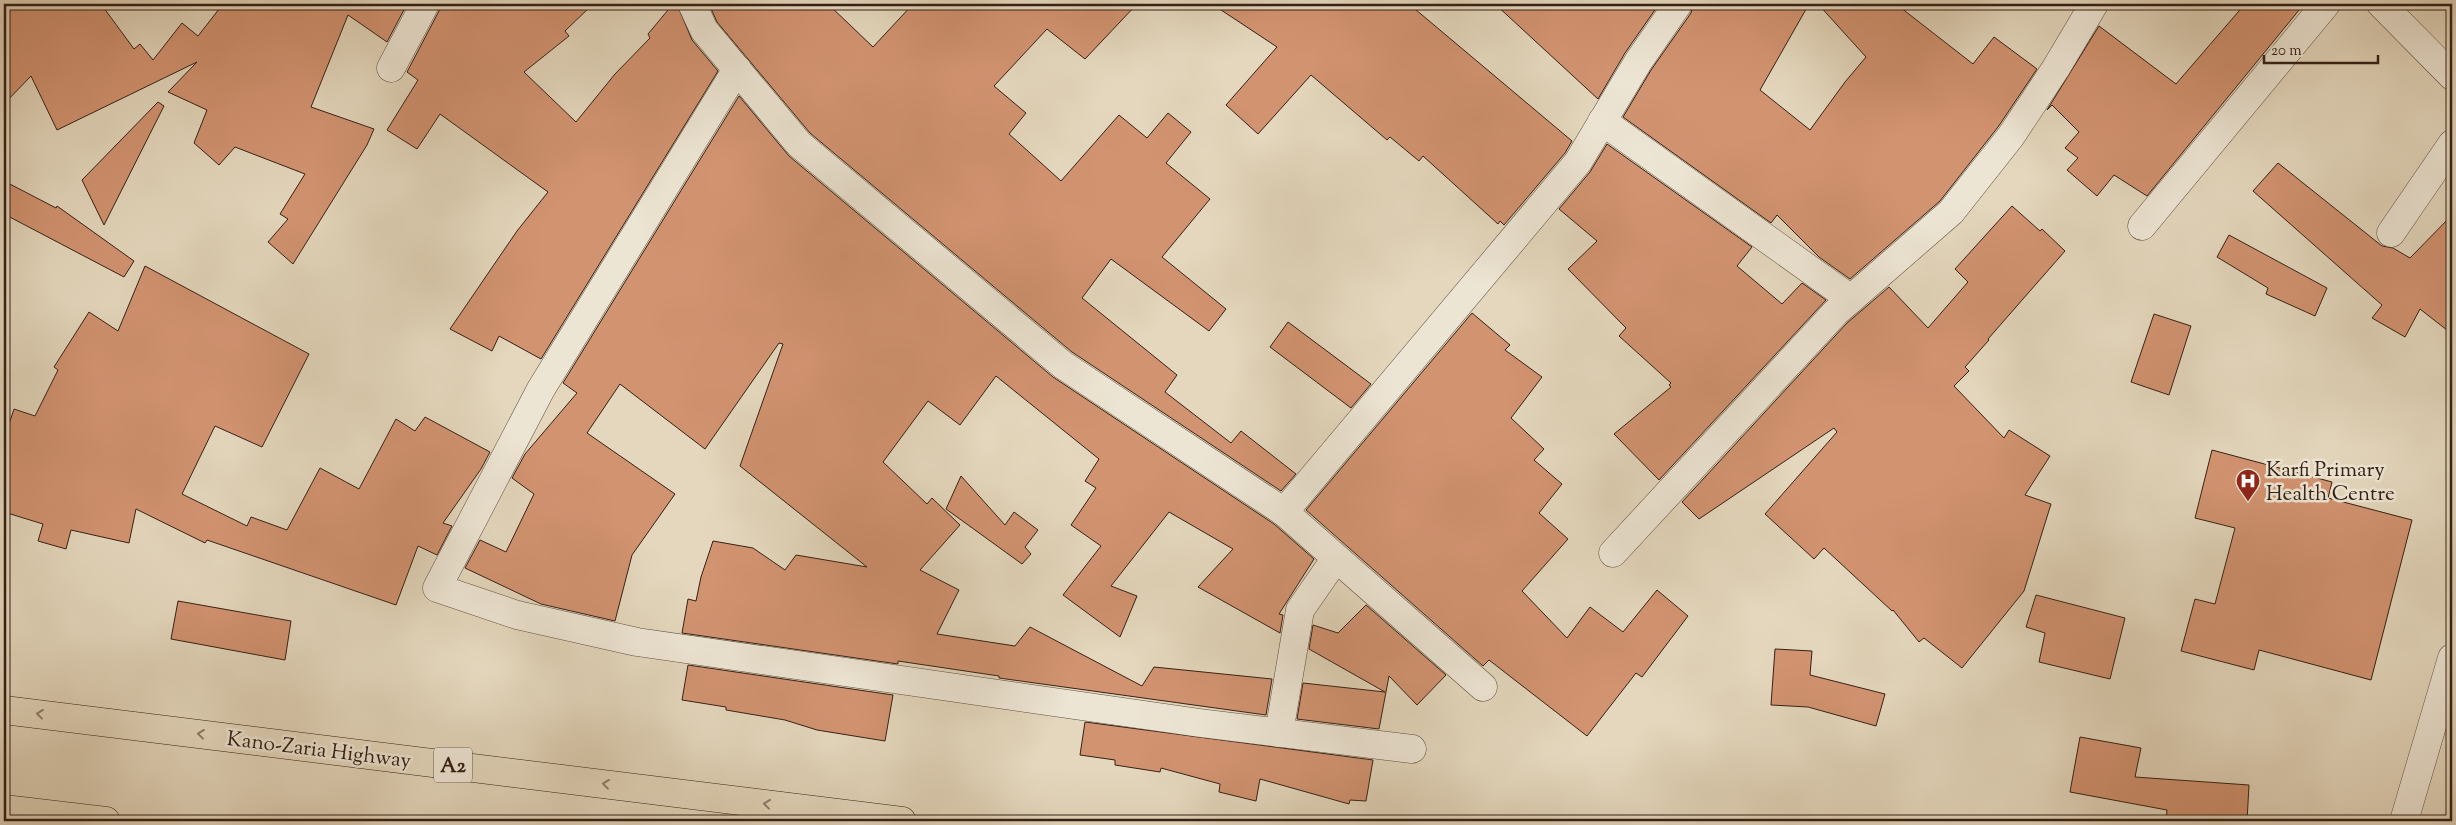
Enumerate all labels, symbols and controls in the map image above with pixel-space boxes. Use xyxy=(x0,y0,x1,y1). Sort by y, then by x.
scale bar xyxy=(2264,32,2377,64)
text: 20 m xyxy=(2271,41,2302,62)
place label: Karfi Primary Health Centre xyxy=(2266,456,2395,510)
hospital icon: Karfi Primary Health Centre xyxy=(2235,468,2261,502)
one-way arrow xyxy=(36,709,44,720)
street label: Kano-Zaria Highway xyxy=(225,725,413,777)
one-way arrow xyxy=(197,729,205,740)
road number: A2 xyxy=(434,748,472,782)
one-way arrow xyxy=(602,779,610,790)
one-way arrow xyxy=(763,800,771,810)

